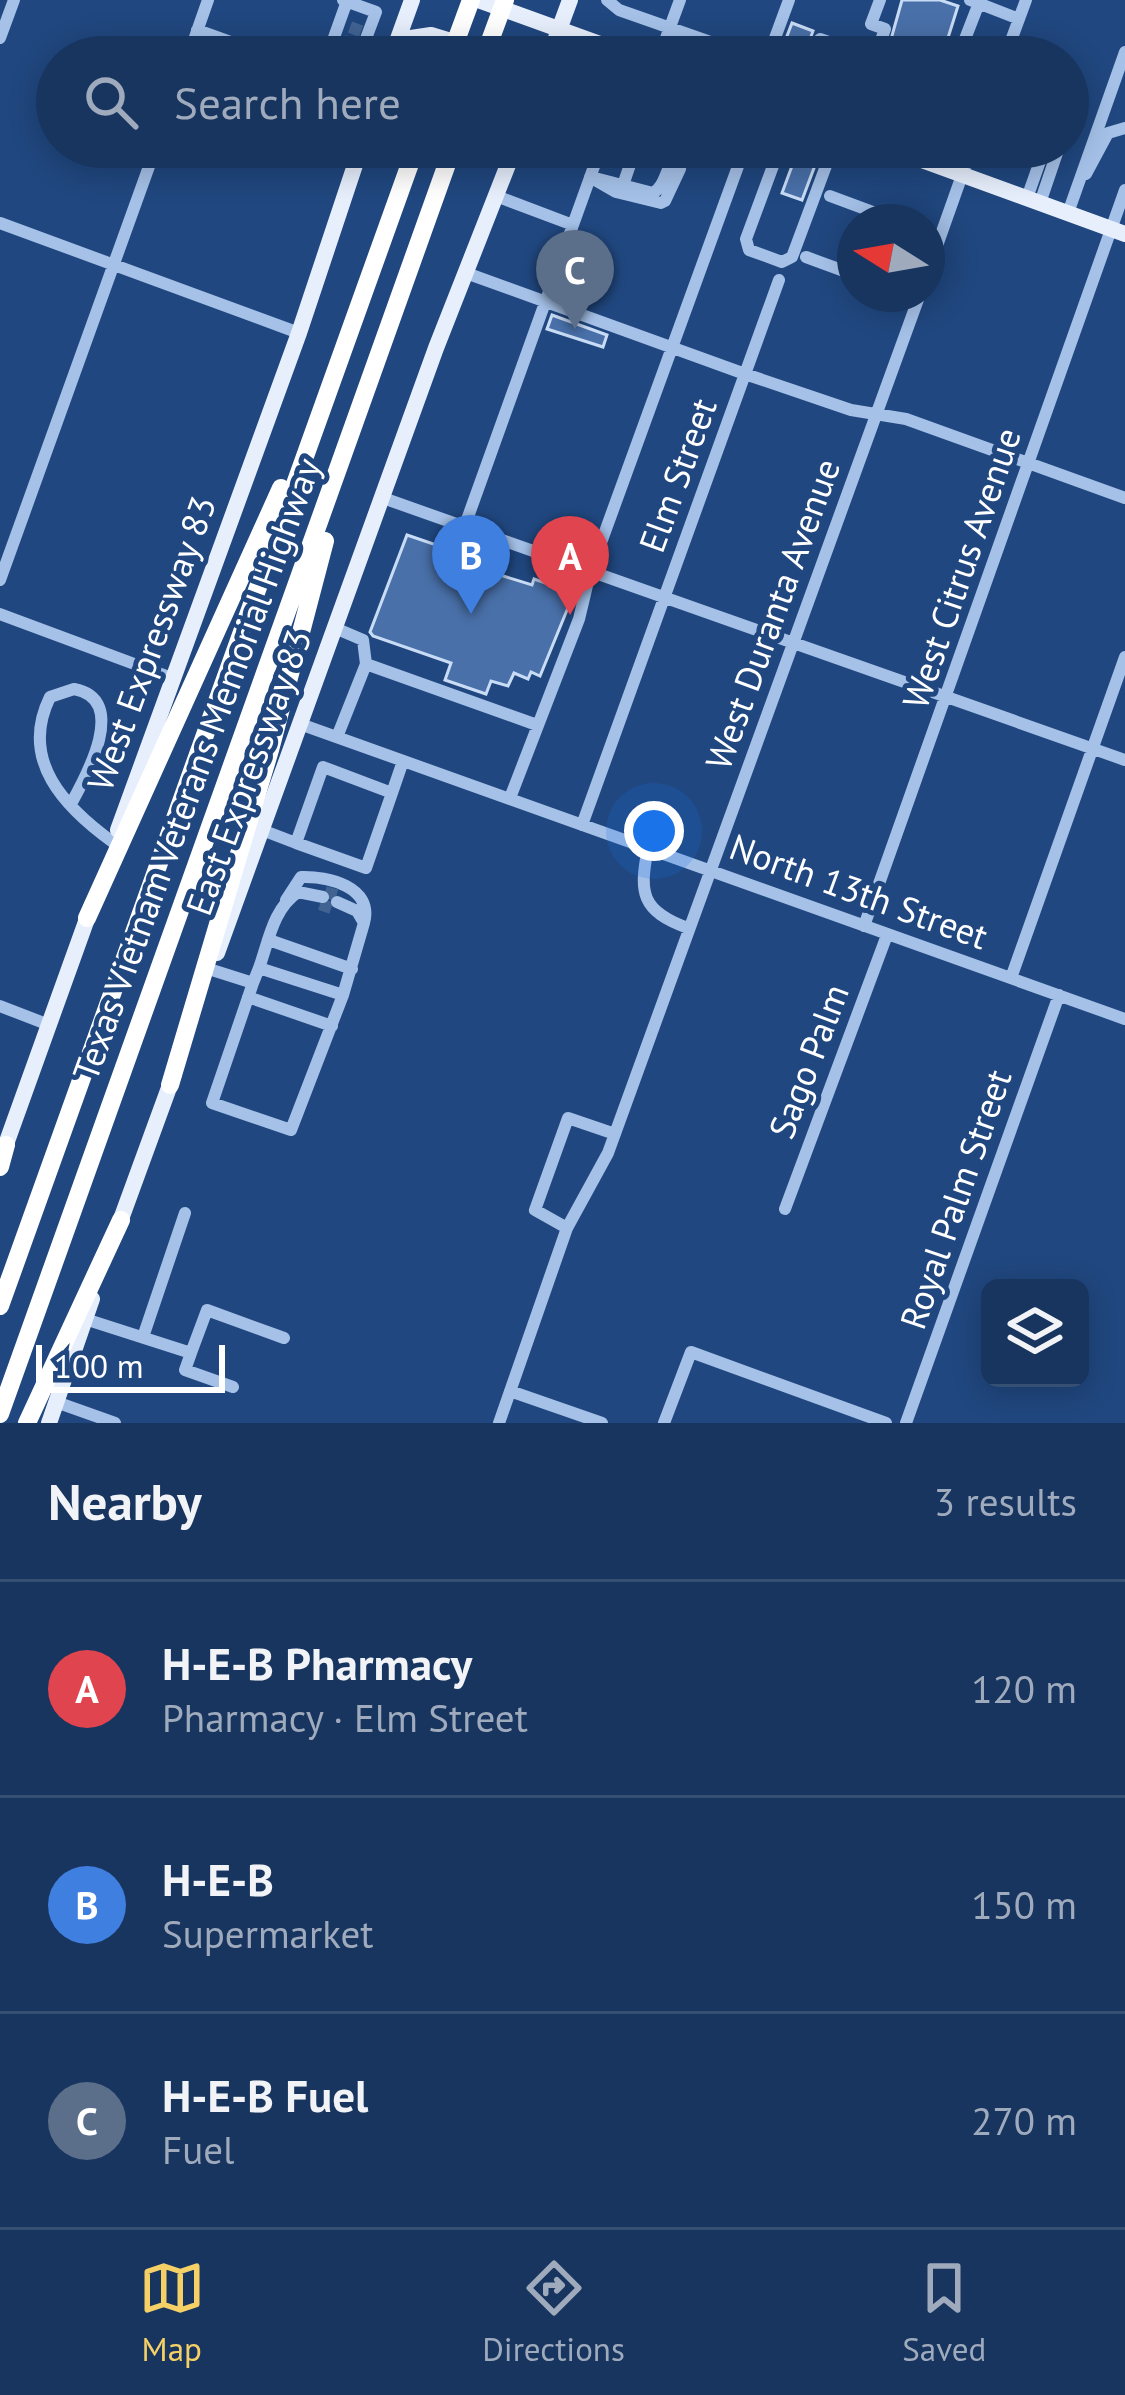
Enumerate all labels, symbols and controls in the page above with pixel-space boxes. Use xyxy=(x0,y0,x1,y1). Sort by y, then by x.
search box xyxy=(36,36,1089,168)
icon: search xyxy=(78,69,144,135)
text: Search here xyxy=(174,73,401,131)
north arrow xyxy=(837,204,945,312)
pin: C xyxy=(536,230,614,329)
street label: Elm Street xyxy=(627,392,727,558)
street label: West Citrus Avenue xyxy=(891,422,1031,714)
street label: Texas Vietnam Veterans Memorial Highway xyxy=(61,451,331,1087)
street label: West Duranta Avenue xyxy=(694,452,850,776)
street label: West Expressway 83 xyxy=(76,489,226,797)
pin: B xyxy=(432,515,510,614)
pin: A xyxy=(531,516,609,615)
street label: East Expressway 83 xyxy=(174,623,322,921)
your location xyxy=(624,801,684,861)
street label: North 13th Street xyxy=(724,823,994,959)
street label: Sago Palm xyxy=(757,977,859,1145)
street label: Royal Palm Street xyxy=(889,1063,1021,1335)
map controls xyxy=(981,1279,1089,1387)
button: layers xyxy=(981,1279,1089,1387)
scale bar xyxy=(36,1339,225,1392)
text: 100 m xyxy=(54,1344,144,1387)
text: Nearby xyxy=(48,1468,202,1534)
text: 3 results xyxy=(934,1476,1077,1527)
text: H-E-B Pharmacy xyxy=(162,1634,472,1692)
text: A xyxy=(75,1663,99,1714)
text: 120 m xyxy=(971,1663,1077,1714)
text: Pharmacy · Elm Street xyxy=(162,1692,528,1743)
text: H-E-B xyxy=(162,1850,274,1908)
text: B xyxy=(75,1879,99,1930)
text: 150 m xyxy=(971,1879,1077,1930)
text: Supermarket xyxy=(162,1908,373,1959)
text: H-E-B Fuel xyxy=(162,2066,368,2124)
text: C xyxy=(76,2095,98,2146)
text: 270 m xyxy=(971,2095,1077,2146)
text: Fuel xyxy=(162,2124,234,2175)
tab: Map xyxy=(139,2255,205,2370)
tab: Directions xyxy=(482,2255,625,2370)
tab: Saved xyxy=(902,2255,986,2370)

